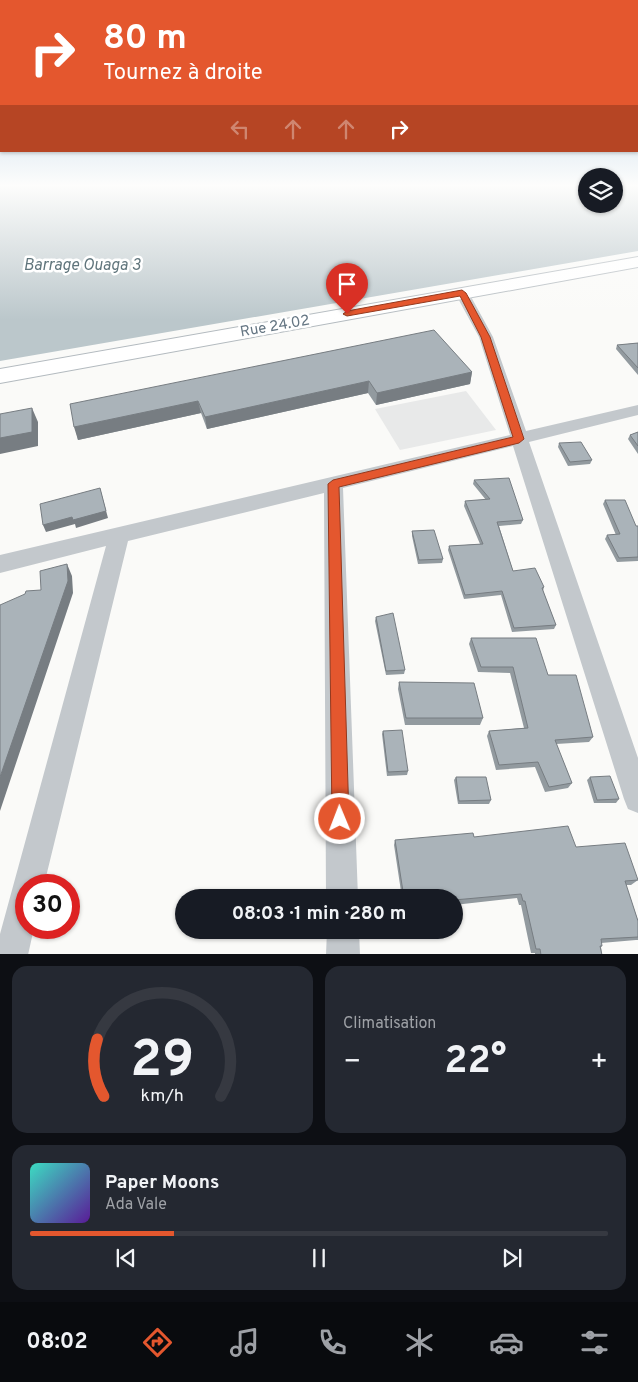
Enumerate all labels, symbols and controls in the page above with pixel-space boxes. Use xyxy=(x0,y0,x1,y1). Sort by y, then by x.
text: 80 m xyxy=(103,17,187,61)
icon: right xyxy=(20,20,85,85)
text: Tournez à droite xyxy=(103,60,263,87)
icon: left xyxy=(226,115,254,143)
icon: ahead xyxy=(279,115,307,143)
icon: ahead xyxy=(332,115,360,143)
icon: right xyxy=(385,115,413,143)
map controls xyxy=(578,168,623,213)
button: layers xyxy=(578,168,623,213)
water label: Barrage Ouaga 3 xyxy=(24,256,141,276)
pin xyxy=(326,263,368,314)
icon: arrive xyxy=(333,270,361,298)
street label: Rue 24.02 xyxy=(239,312,311,342)
position arrow xyxy=(313,792,365,844)
speed limit sign: 30 xyxy=(15,874,80,939)
text: 08:03 · 1 min · 280 m xyxy=(232,902,406,926)
text: Climatisation xyxy=(343,1014,436,1034)
text: 29 xyxy=(131,1029,194,1095)
text: 22° xyxy=(444,1038,507,1087)
text: − xyxy=(343,1045,361,1081)
text: + xyxy=(590,1045,608,1081)
text: km/h xyxy=(141,1085,184,1108)
text: Paper Moons xyxy=(105,1171,219,1195)
text: Ada Vale xyxy=(105,1195,167,1215)
icon: previous xyxy=(112,1244,140,1272)
icon: pause xyxy=(305,1244,333,1272)
icon: next xyxy=(498,1244,526,1272)
icon: directions xyxy=(140,1325,175,1360)
icon: music xyxy=(227,1325,262,1360)
icon: phone xyxy=(315,1325,350,1360)
icon: climate xyxy=(402,1325,437,1360)
icon: car xyxy=(489,1325,524,1360)
icon: filters xyxy=(577,1325,612,1360)
text: 08:02 xyxy=(26,1329,88,1356)

